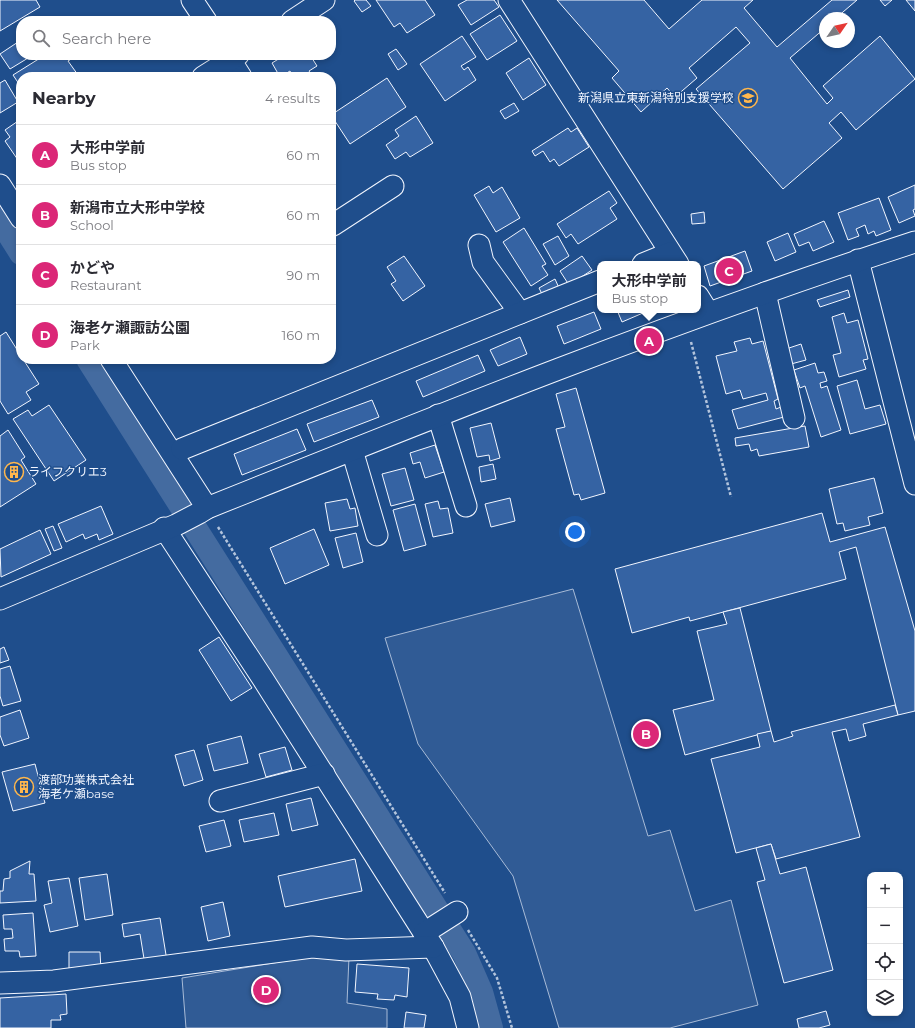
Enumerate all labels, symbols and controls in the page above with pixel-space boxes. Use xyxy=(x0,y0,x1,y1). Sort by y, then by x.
north arrow xyxy=(819,12,855,48)
search box xyxy=(16,16,336,60)
icon: search xyxy=(30,27,52,49)
text: Search here xyxy=(62,29,151,48)
school or university icon: 新潟県立東新潟特別支援学校 xyxy=(737,87,759,109)
text: Nearby xyxy=(32,88,96,108)
text: 4 results xyxy=(265,90,320,106)
place label: 新潟県立東新潟特別支援学校 xyxy=(578,90,734,105)
text: 大形中学前 xyxy=(70,138,145,157)
text: A xyxy=(40,147,50,163)
text: 60 m xyxy=(286,147,320,163)
text: Bus stop xyxy=(70,157,127,173)
text: 新潟市立大形中学校 xyxy=(70,198,205,217)
text: B xyxy=(40,207,50,223)
text: 60 m xyxy=(286,207,320,223)
text: School xyxy=(70,217,114,233)
pin: C xyxy=(716,256,742,286)
text: かどや xyxy=(70,258,115,277)
popup xyxy=(597,261,701,313)
text: C xyxy=(40,267,50,283)
text: 90 m xyxy=(286,267,320,283)
text: 大形中学前 xyxy=(611,271,687,290)
text: Restaurant xyxy=(70,277,141,293)
text: Bus stop xyxy=(611,290,668,306)
text: 海老ケ瀬諏訪公園 xyxy=(70,318,190,337)
pin: A xyxy=(636,326,662,356)
text: D xyxy=(40,327,50,343)
text: 160 m xyxy=(282,327,320,343)
text: Park xyxy=(70,337,100,353)
building icon: ライフクリエ3 xyxy=(3,461,25,483)
place label: ライフクリエ3 xyxy=(28,464,107,479)
your location xyxy=(565,522,585,542)
pin: B xyxy=(633,719,659,749)
place label: 渡部功業株式会社 海老ケ瀬base xyxy=(38,772,134,801)
building icon: 渡部功業株式会社 海老ケ瀬base xyxy=(13,776,35,798)
map controls xyxy=(867,872,903,1016)
button: + xyxy=(867,872,903,908)
button: − xyxy=(867,908,903,944)
button: locate xyxy=(867,944,903,980)
pin: D xyxy=(253,975,279,1005)
button: layers xyxy=(867,980,903,1016)

